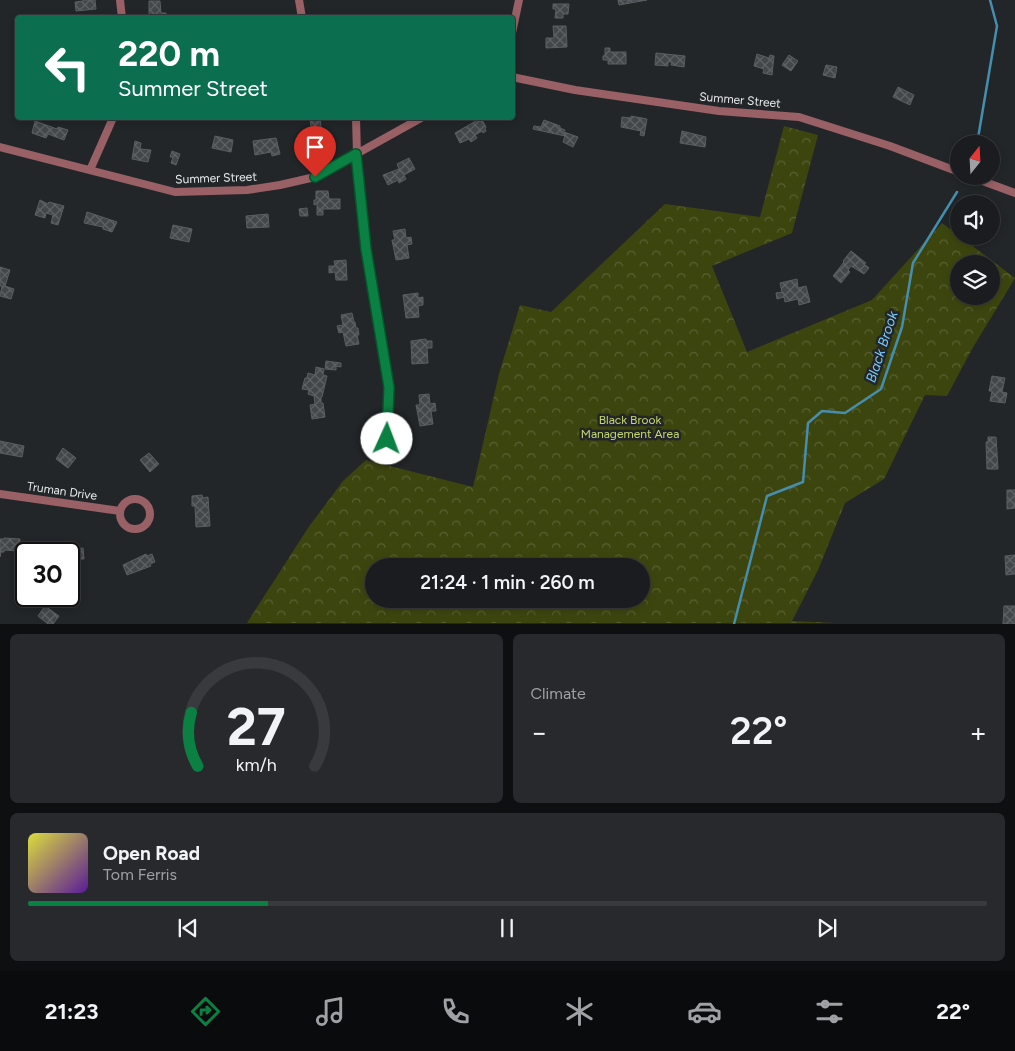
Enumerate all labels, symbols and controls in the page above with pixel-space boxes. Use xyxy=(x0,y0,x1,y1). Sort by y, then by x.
text: 220 m xyxy=(118,33,220,75)
icon: left xyxy=(35,35,100,100)
text: Summer Street xyxy=(118,75,268,102)
street label: Summer Street xyxy=(699,89,782,111)
pin xyxy=(294,126,336,177)
icon: arrive xyxy=(301,133,329,161)
north arrow xyxy=(950,135,1000,185)
map controls xyxy=(950,135,1000,305)
street label: Summer Street xyxy=(175,170,258,186)
button: sound xyxy=(950,195,1000,245)
button: layers xyxy=(950,255,1000,305)
water label: Black Brook xyxy=(862,308,902,385)
position arrow xyxy=(360,412,412,464)
park label: Black Brook Management Area xyxy=(581,413,679,441)
street label: Truman Drive xyxy=(26,479,98,503)
speed limit sign: 30 xyxy=(15,542,80,607)
text: 21:24 · 1 min · 260 m xyxy=(420,571,595,594)
text: Climate xyxy=(531,684,586,703)
text: 27 xyxy=(227,696,286,758)
text: 22° xyxy=(730,708,788,754)
text: − xyxy=(531,715,548,749)
text: + xyxy=(970,715,987,749)
text: km/h xyxy=(236,754,277,775)
text: Open Road xyxy=(103,842,200,865)
text: Tom Ferris xyxy=(103,865,177,884)
icon: previous xyxy=(174,914,202,942)
icon: pause xyxy=(493,914,521,942)
icon: next xyxy=(813,914,841,942)
icon: directions xyxy=(188,994,223,1029)
icon: music xyxy=(313,994,348,1029)
icon: phone xyxy=(438,994,473,1029)
icon: climate xyxy=(562,994,597,1029)
icon: car xyxy=(687,994,722,1029)
icon: filters xyxy=(812,994,847,1029)
text: 21:23 xyxy=(45,998,98,1025)
text: 22° xyxy=(936,998,970,1025)

